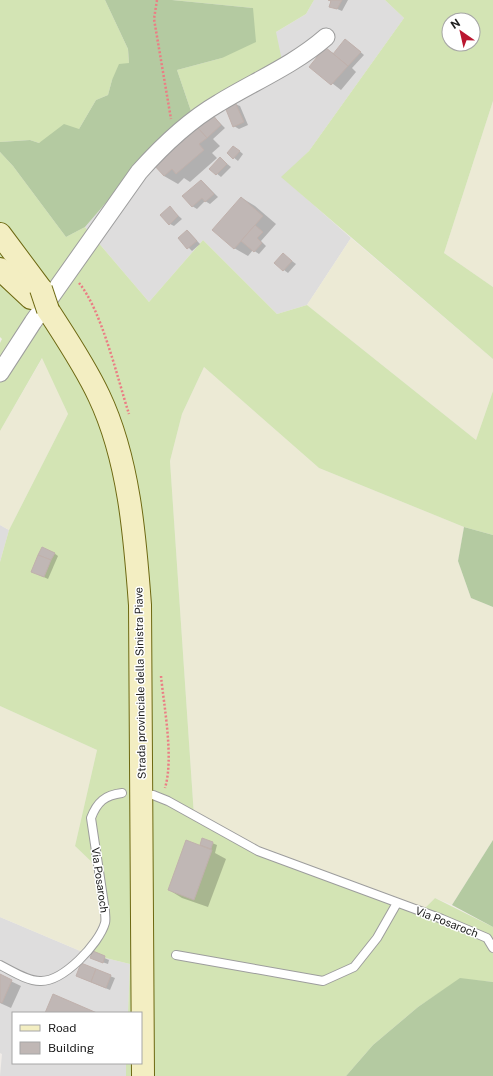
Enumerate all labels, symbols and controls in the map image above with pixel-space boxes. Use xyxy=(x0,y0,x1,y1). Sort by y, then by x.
north arrow xyxy=(441,12,481,52)
text: N xyxy=(448,16,462,31)
street label: Strada provinciale della Sinistra Piave xyxy=(132,587,148,779)
street label: Via Posaroch xyxy=(89,846,111,914)
street label: Via Posaroch xyxy=(414,905,480,939)
legend xyxy=(12,1012,142,1064)
text: Road xyxy=(48,1021,76,1035)
text: Building xyxy=(48,1041,94,1055)

